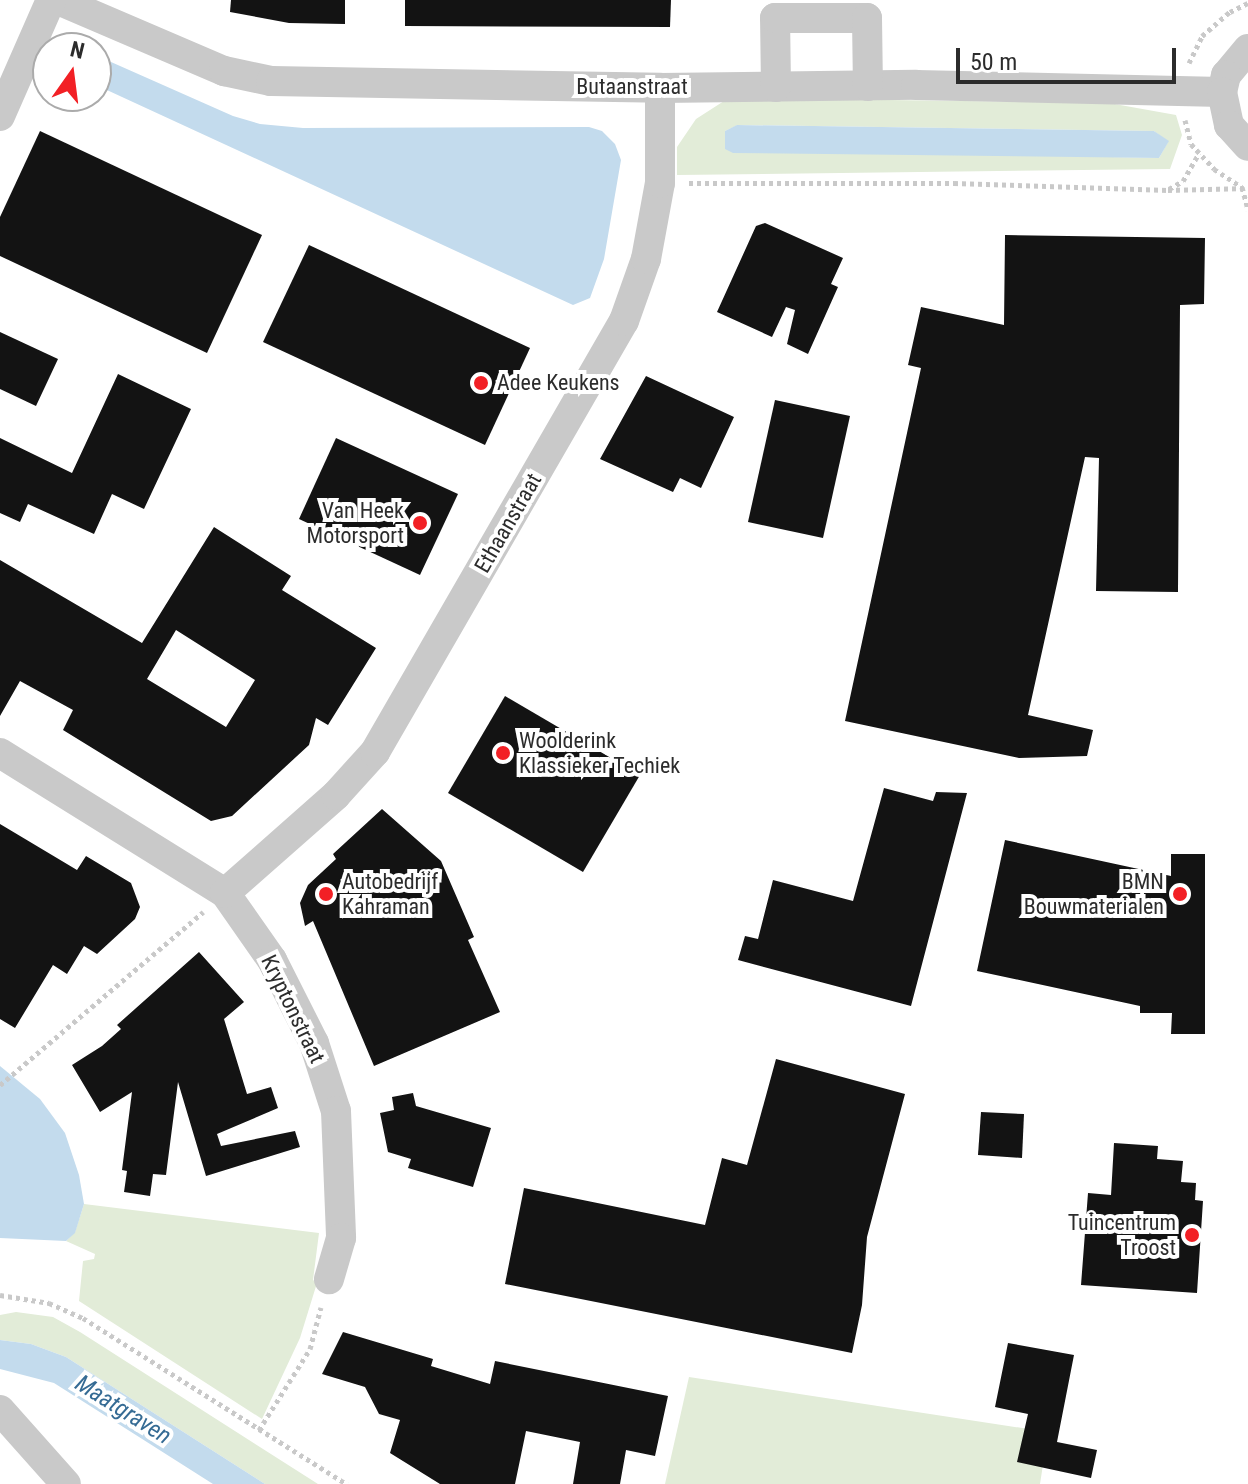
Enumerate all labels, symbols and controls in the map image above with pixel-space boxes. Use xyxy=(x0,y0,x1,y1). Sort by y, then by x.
north arrow xyxy=(32,32,112,112)
scale bar xyxy=(960,32,1180,82)
text: N xyxy=(68,36,87,64)
text: 50 m xyxy=(970,48,1017,76)
street label: Butaanstraat xyxy=(576,74,688,100)
place label: Adee Keukens xyxy=(497,370,620,396)
marker: Adee Keukens xyxy=(472,374,490,392)
street label: Ethaanstraat xyxy=(469,469,547,577)
place label: Van Heek Motorsport xyxy=(307,497,404,548)
marker: Van Heek Motorsport xyxy=(411,514,429,532)
place label: Woolderink Klassieker Techiek xyxy=(519,727,681,778)
marker: Woolderink Klassieker Techiek xyxy=(494,744,512,762)
place label: Autobedrijf Kahraman xyxy=(342,868,438,920)
place label: BMN Bouwmaterialen xyxy=(1024,868,1164,920)
marker: Autobedrijf Kahraman xyxy=(317,885,335,903)
marker: BMN Bouwmaterialen xyxy=(1171,885,1189,903)
street label: Kryptonstraat xyxy=(255,950,331,1068)
place label: Tuincentrum Troost xyxy=(1068,1209,1176,1260)
marker: Tuincentrum Troost xyxy=(1183,1226,1201,1244)
water label: Maatgraven xyxy=(70,1369,176,1451)

